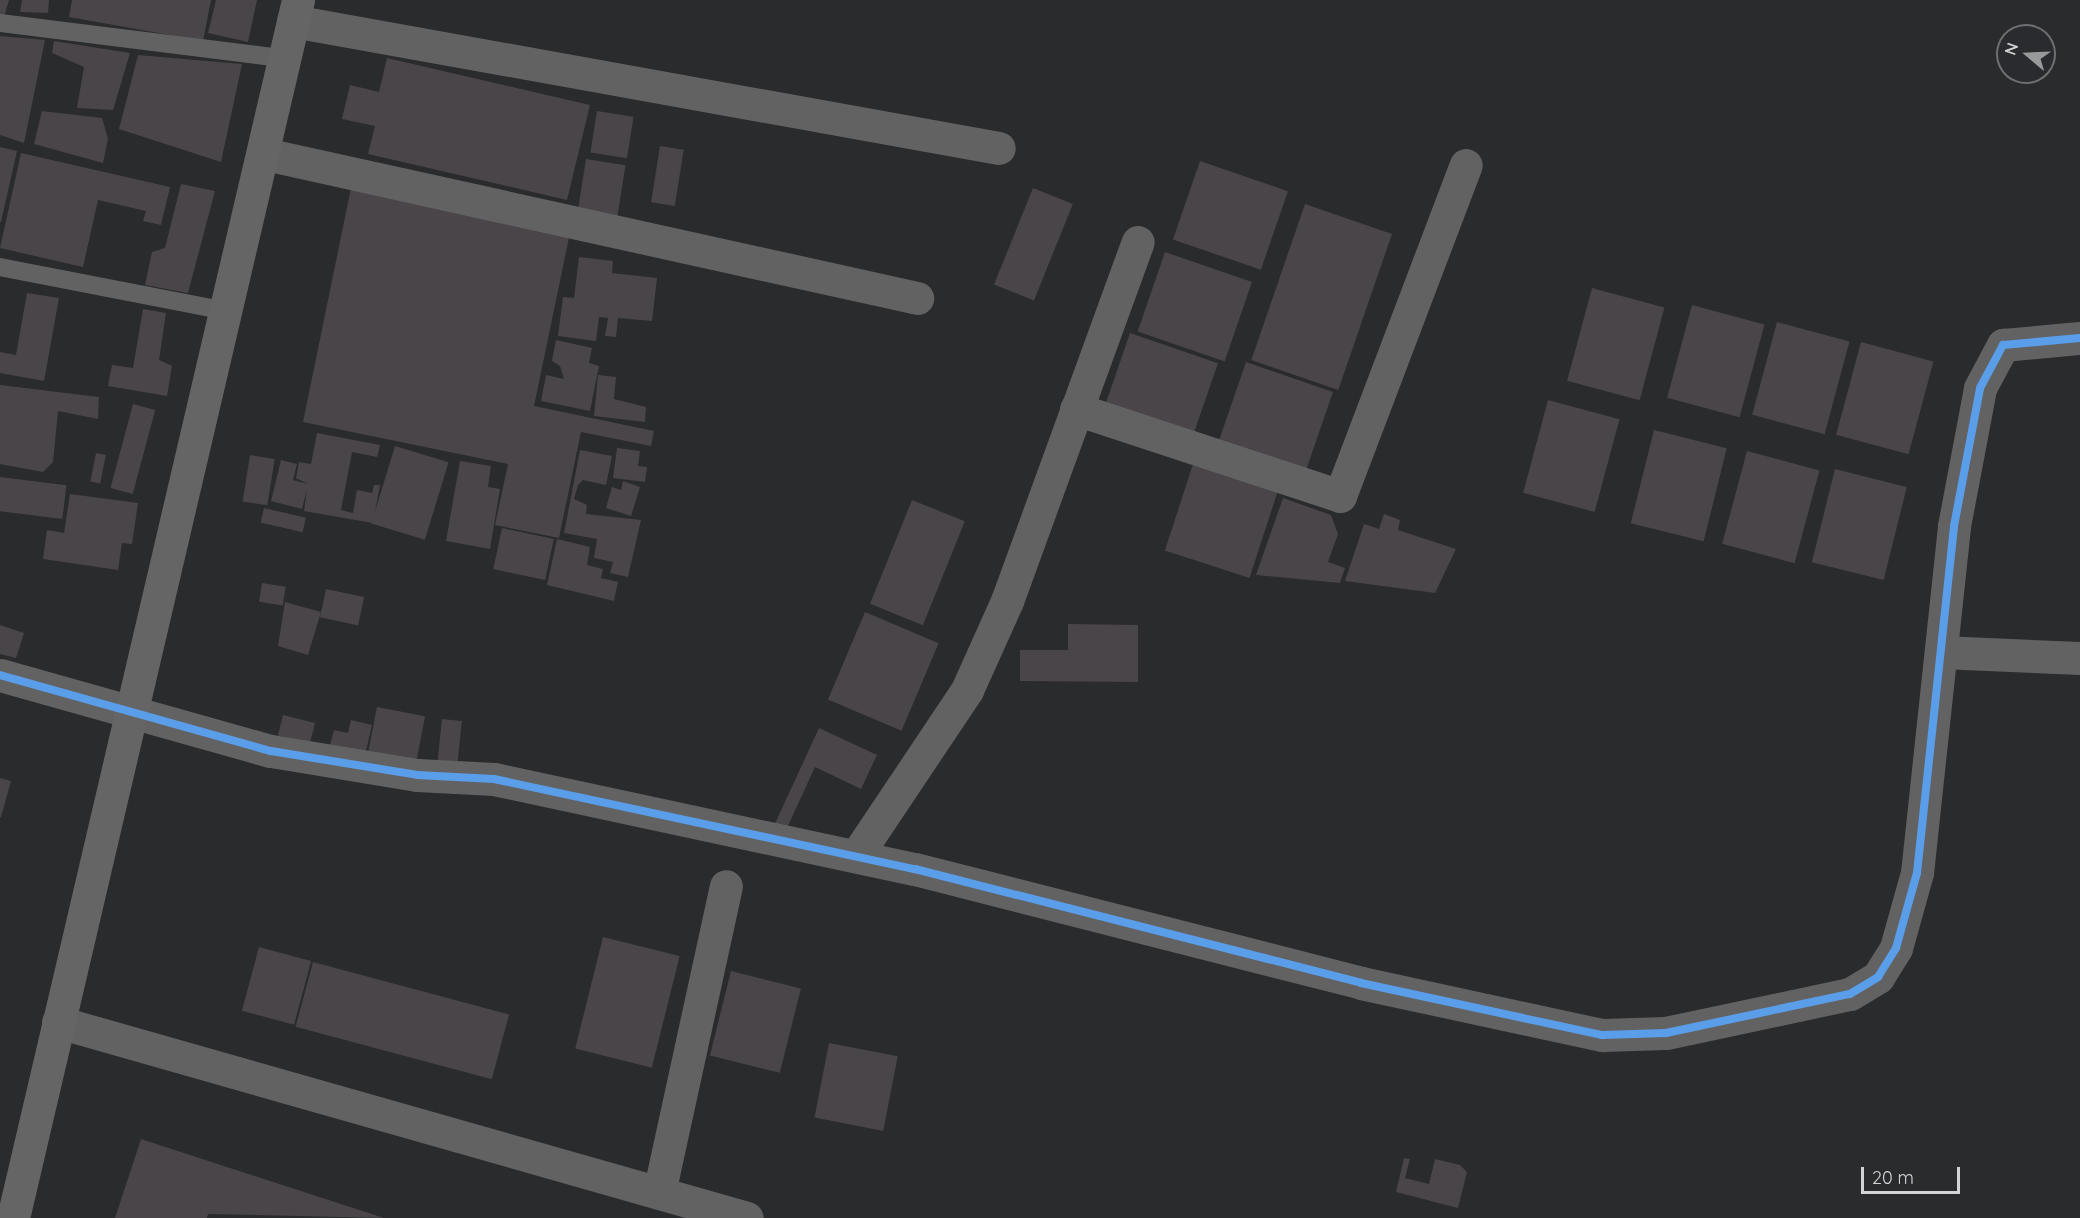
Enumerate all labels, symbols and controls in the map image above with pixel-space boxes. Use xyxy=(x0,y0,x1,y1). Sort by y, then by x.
north arrow xyxy=(1996,24,2056,84)
text: N xyxy=(1999,40,2022,58)
scale bar xyxy=(1864,1155,1963,1193)
text: 20 m xyxy=(1872,1166,1914,1189)

